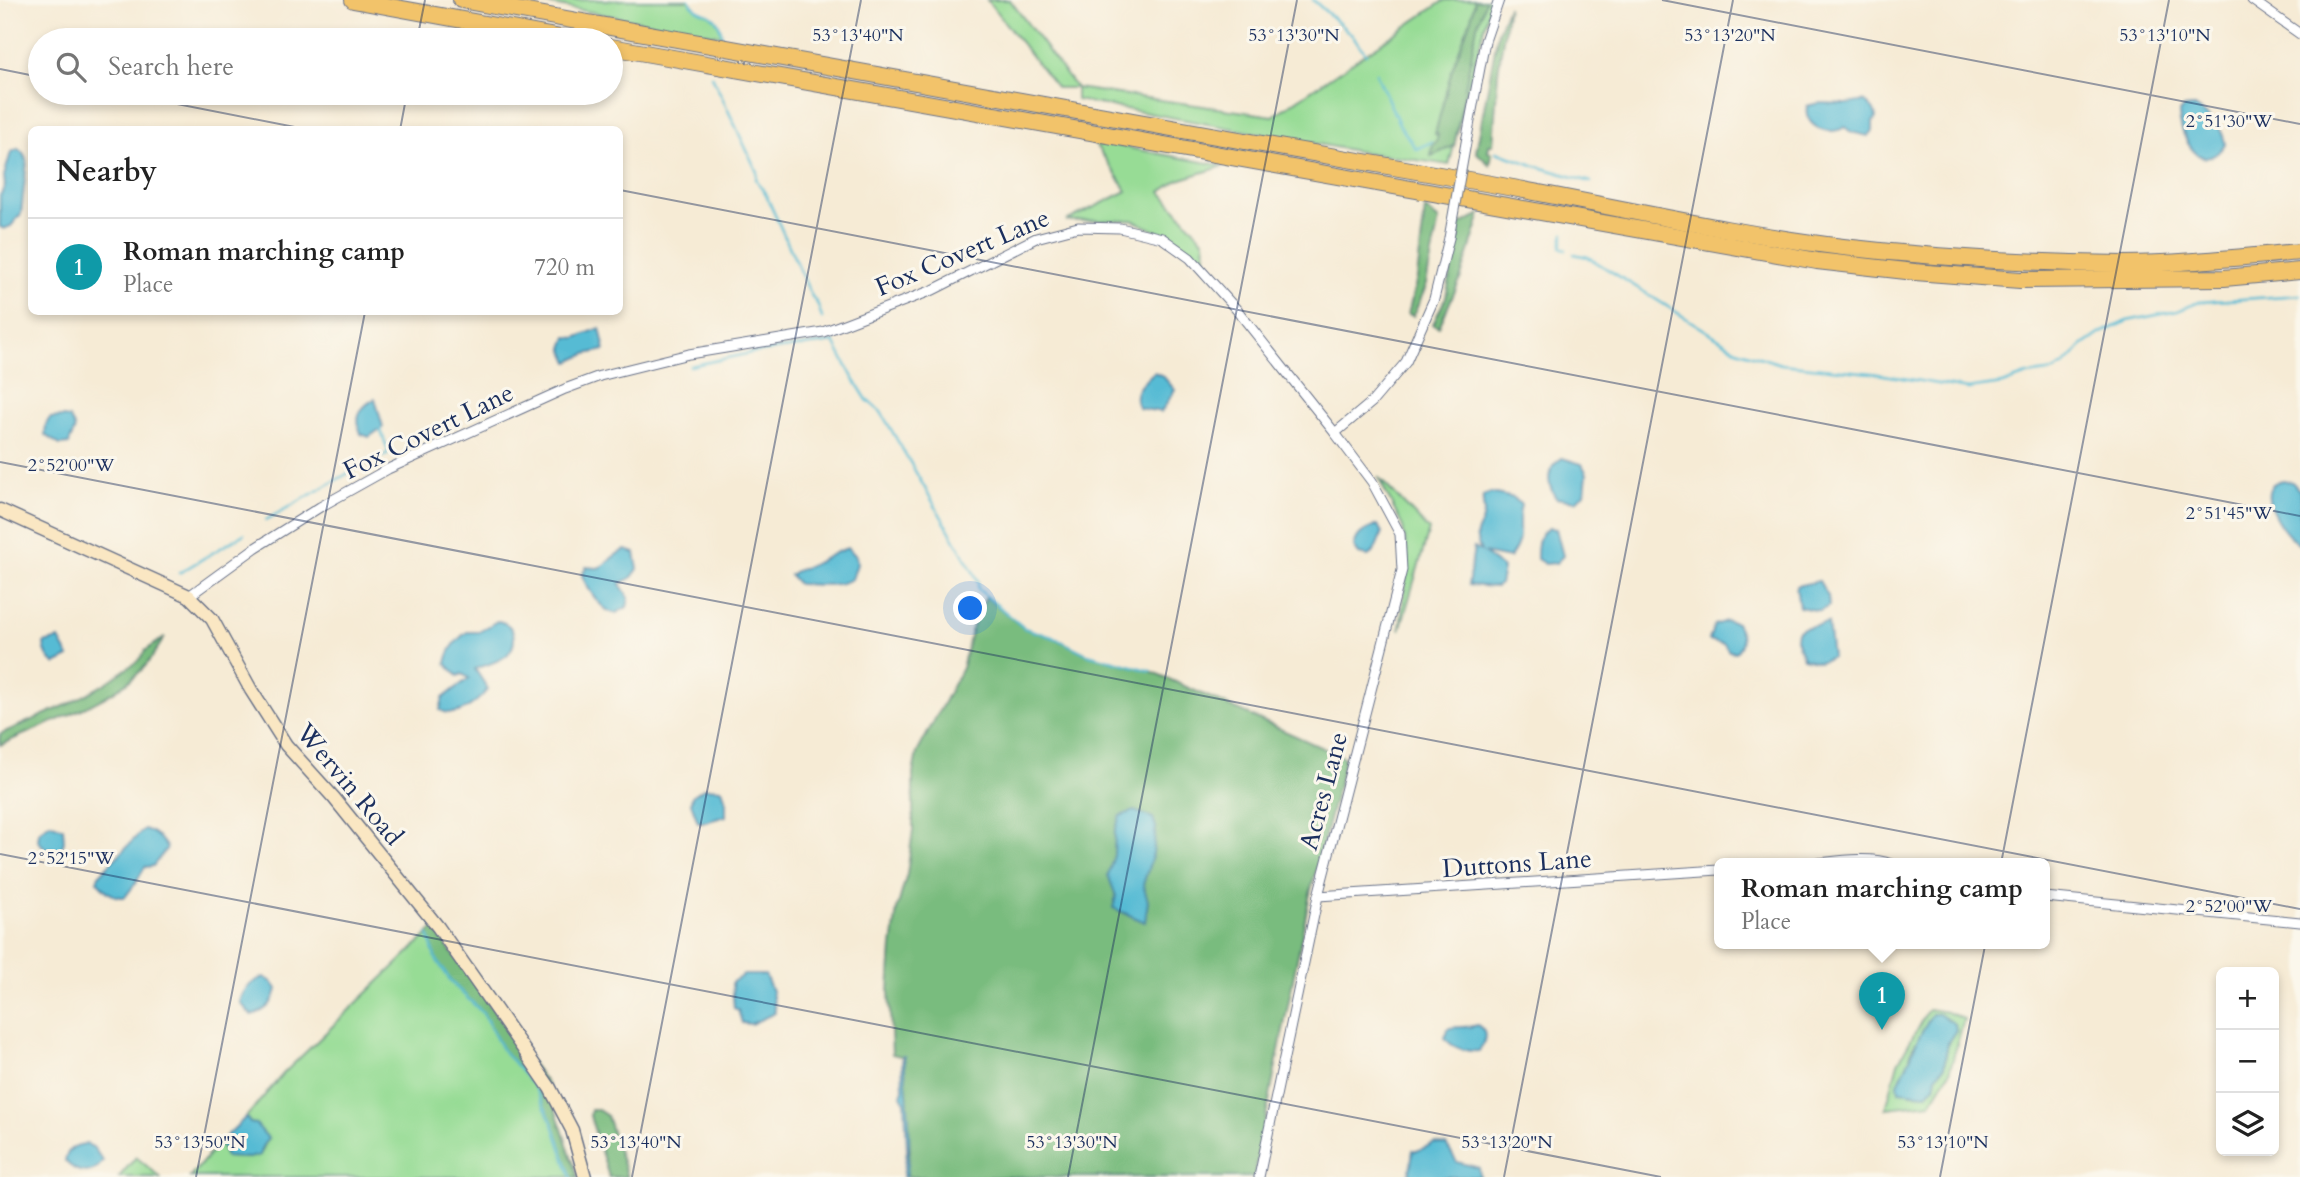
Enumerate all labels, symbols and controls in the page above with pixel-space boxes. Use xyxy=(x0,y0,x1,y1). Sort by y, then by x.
text: 53°13'40"N xyxy=(812,23,904,48)
text: 53°13'30"N xyxy=(1248,23,1340,48)
text: 53°13'20"N xyxy=(1684,23,1776,48)
text: 53°13'10"N xyxy=(2119,23,2211,48)
search box xyxy=(28,28,623,105)
icon: search xyxy=(52,48,90,86)
text: Search here xyxy=(108,49,234,84)
text: 2°51'30"W xyxy=(2186,109,2272,134)
text: Nearby xyxy=(56,151,157,192)
street label: Fox Covert Lane xyxy=(870,200,1055,305)
text: Roman marching camp xyxy=(123,234,405,269)
text: 1 xyxy=(73,252,85,283)
text: 720 m xyxy=(534,252,595,283)
text: Place xyxy=(123,269,173,300)
street label: Fox Covert Lane xyxy=(337,375,519,488)
text: 2°52'00"W xyxy=(28,453,114,478)
text: 2°51'45"W xyxy=(2186,501,2272,526)
your location xyxy=(953,591,987,625)
street label: Wervin Road xyxy=(288,715,411,853)
street label: Acres Lane xyxy=(1291,728,1356,854)
street label: Duttons Lane xyxy=(1441,841,1593,886)
text: 2°52'15"W xyxy=(28,846,114,871)
popup xyxy=(1714,858,2050,949)
text: Roman marching camp xyxy=(1741,871,2023,906)
text: 2°52'00"W xyxy=(2186,894,2272,919)
text: Place xyxy=(1741,906,1791,937)
map controls xyxy=(2216,967,2279,1156)
button: + xyxy=(2216,967,2279,1030)
pin: 1 xyxy=(1859,972,1905,1030)
button: − xyxy=(2216,1030,2279,1093)
button: layers xyxy=(2216,1093,2279,1156)
text: 53°13'50"N xyxy=(154,1130,246,1155)
text: 53°13'40"N xyxy=(590,1130,682,1155)
text: 53°13'30"N xyxy=(1026,1130,1118,1155)
text: 53°13'20"N xyxy=(1461,1130,1553,1155)
text: 53°13'10"N xyxy=(1897,1130,1989,1155)

